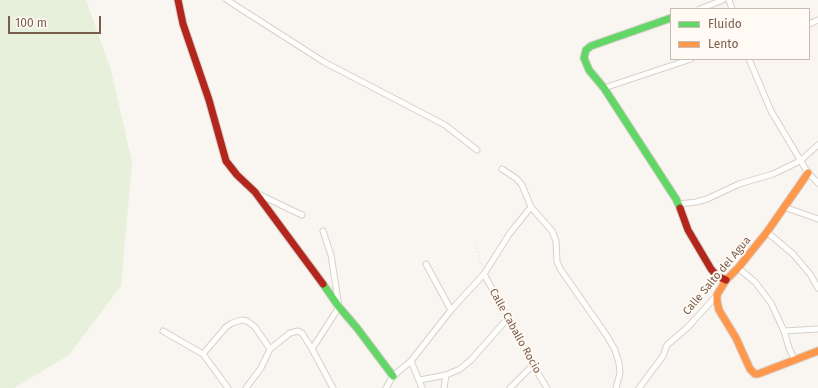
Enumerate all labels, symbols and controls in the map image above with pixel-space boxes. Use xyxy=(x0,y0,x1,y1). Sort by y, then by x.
scale bar xyxy=(10,8,103,34)
legend xyxy=(670,8,810,60)
text: 100 m xyxy=(15,16,47,30)
text: Fluido xyxy=(708,17,742,31)
text: Lento xyxy=(708,37,738,51)
street label: Calle Salto del Agua xyxy=(680,234,754,318)
street label: Calle Caballo Rocio xyxy=(486,286,544,376)

